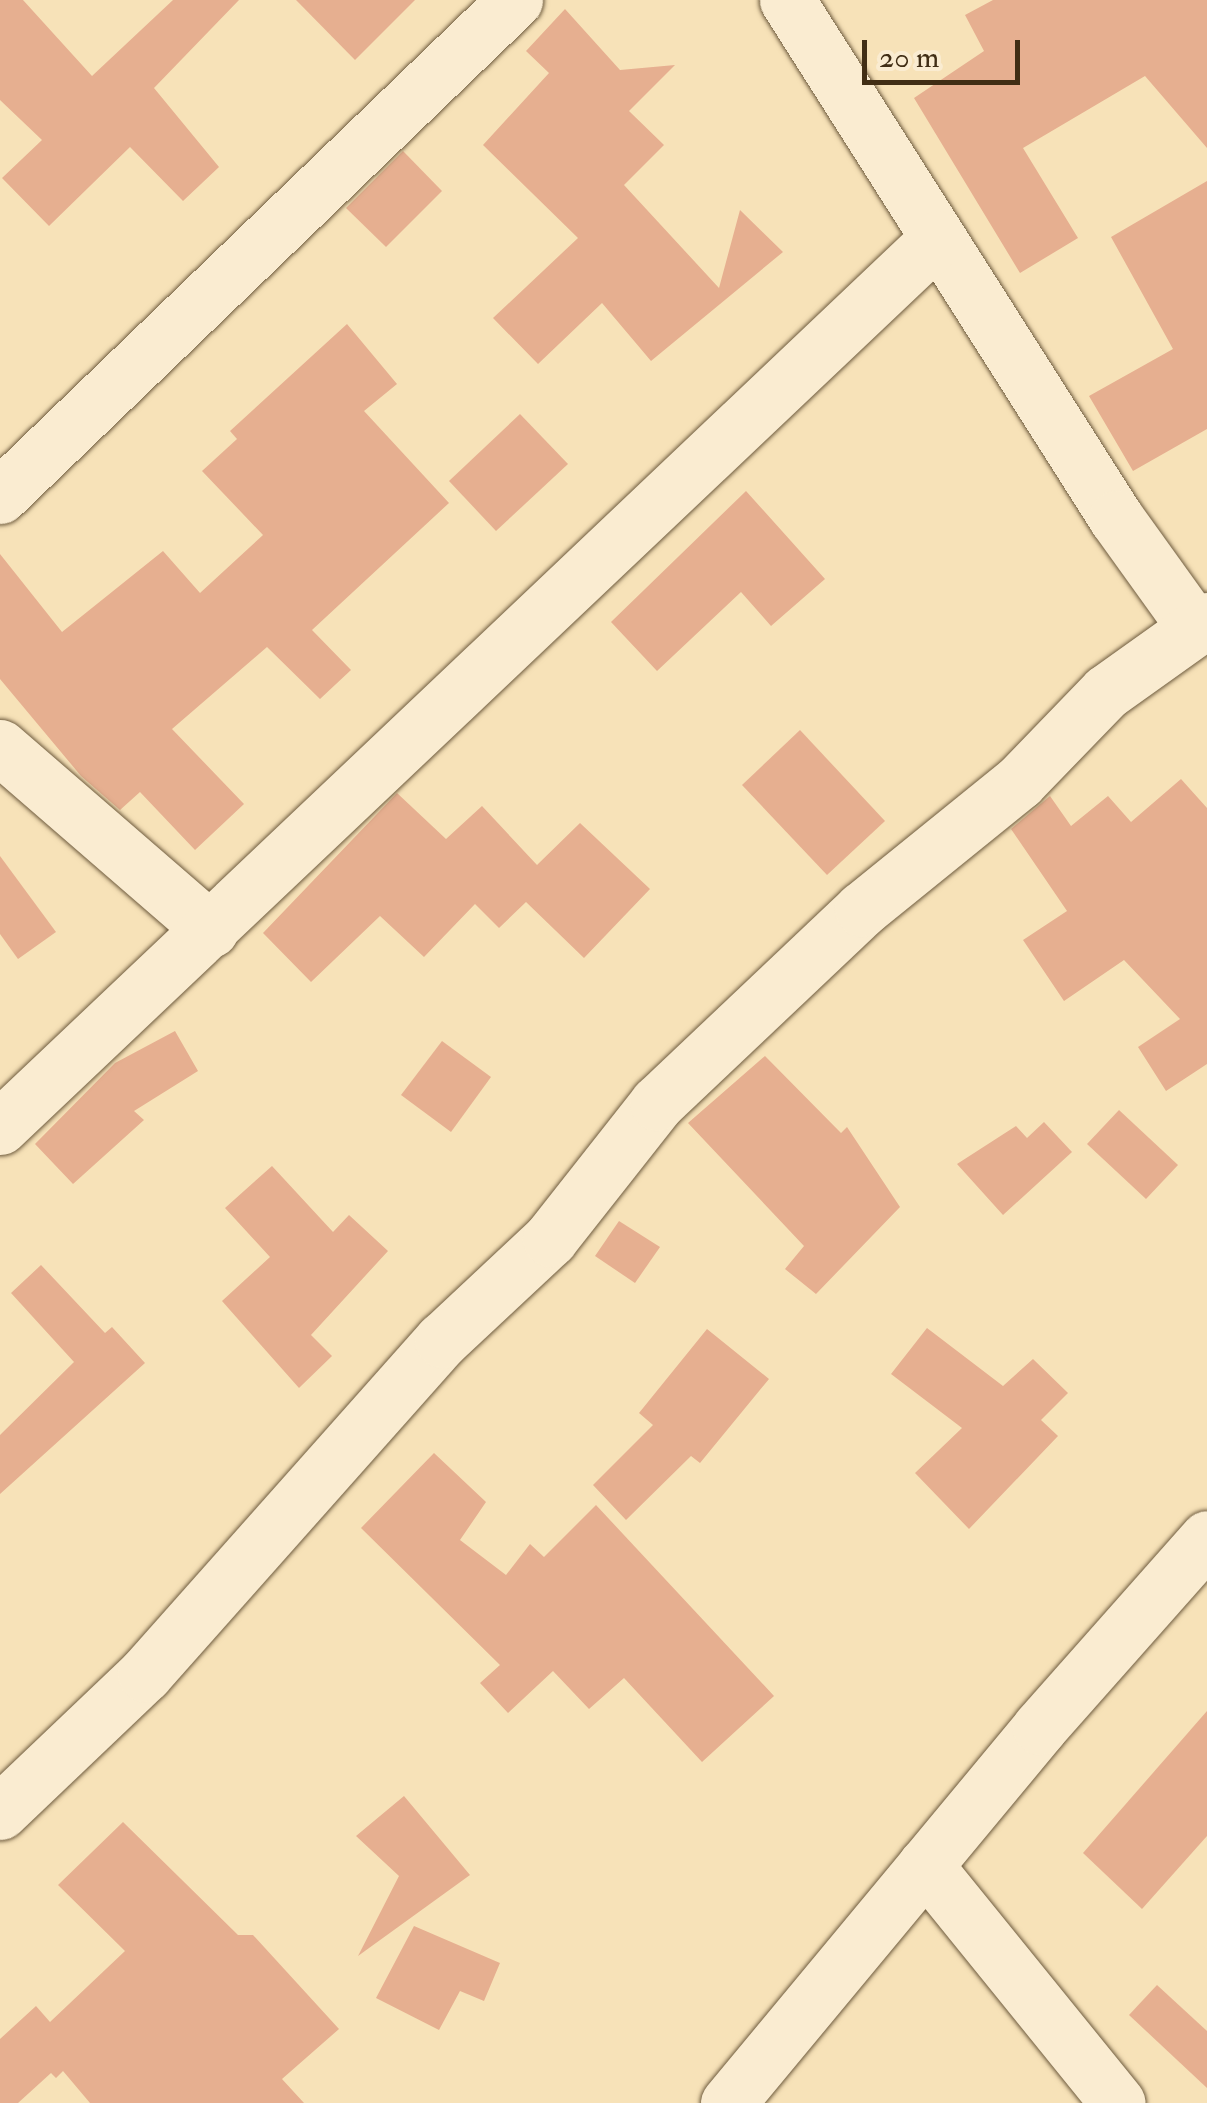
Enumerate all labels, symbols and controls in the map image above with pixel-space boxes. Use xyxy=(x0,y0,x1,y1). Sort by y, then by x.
scale bar xyxy=(867,20,1024,82)
text: 20 m xyxy=(879,39,939,76)

